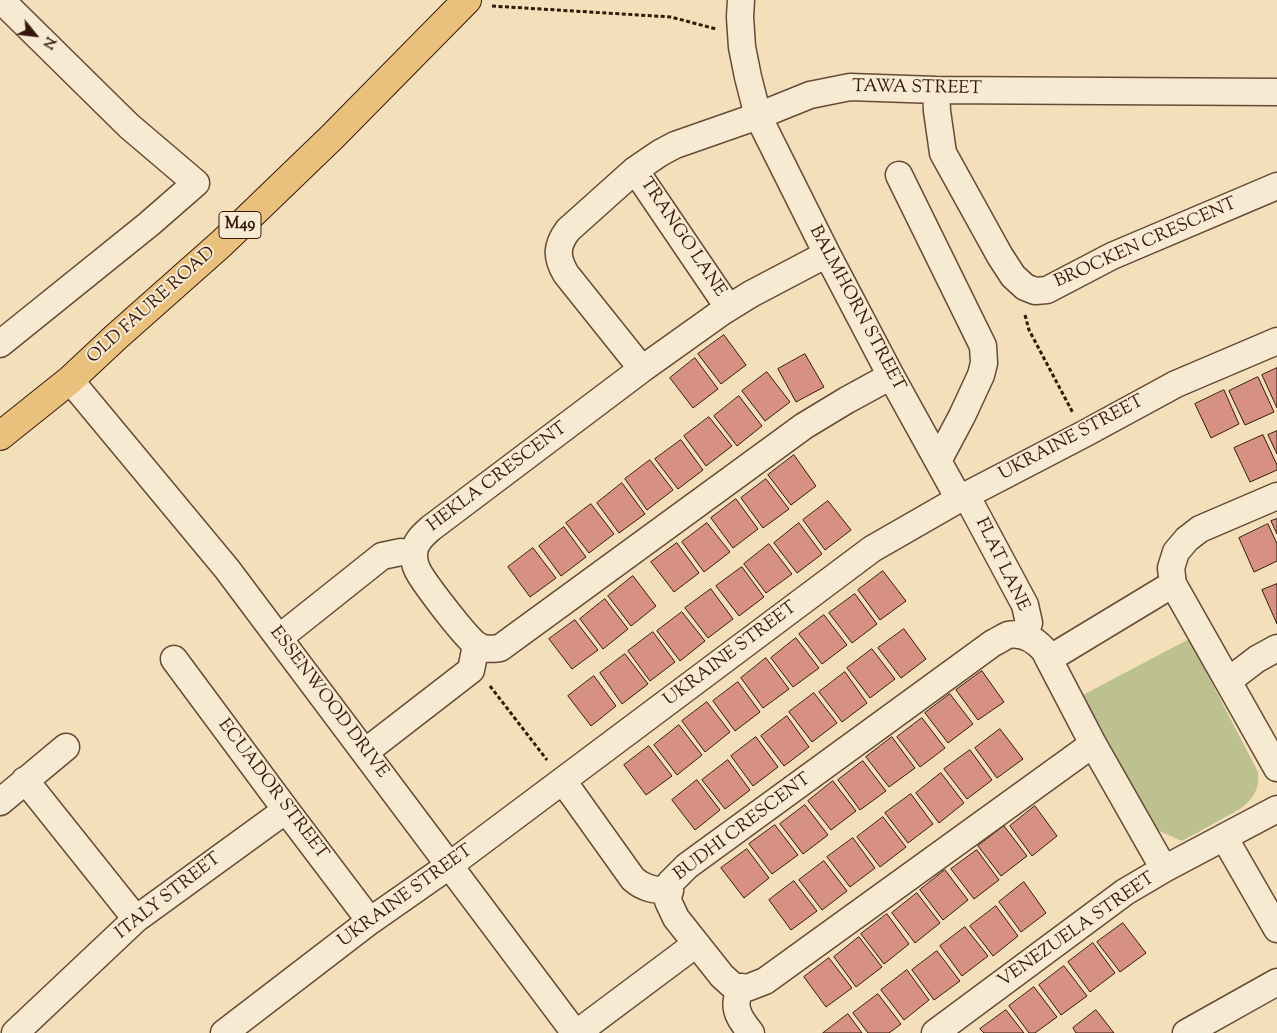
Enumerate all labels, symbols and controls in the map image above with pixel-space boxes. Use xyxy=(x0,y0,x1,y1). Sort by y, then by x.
north arrow xyxy=(10,10,60,60)
text: N xyxy=(37,33,60,52)
street label: TAWA STREET xyxy=(852,77,982,101)
street label: TRANGO LANE xyxy=(634,174,730,302)
street label: BROCKEN CRESCENT xyxy=(1052,194,1240,294)
road number: M49 xyxy=(219,212,261,238)
street label: BALMHORN STREET xyxy=(803,223,909,395)
street label: OLD FAURE ROAD xyxy=(84,243,220,369)
street label: UKRAINE STREET xyxy=(996,392,1148,486)
street label: HEKLA CRESCENT xyxy=(424,419,572,537)
street label: FLAT LANE xyxy=(969,515,1033,615)
street label: UKRAINE STREET xyxy=(660,598,802,712)
street label: ESSENWOOD DRIVE xyxy=(264,623,392,783)
street label: ECUADOR STREET xyxy=(212,715,332,865)
street label: BUDHI CRESCENT xyxy=(670,770,816,886)
street label: UKRAINE STREET xyxy=(335,841,477,953)
street label: ITALY STREET xyxy=(112,849,226,945)
street label: VENEZUELA STREET xyxy=(994,869,1160,993)

